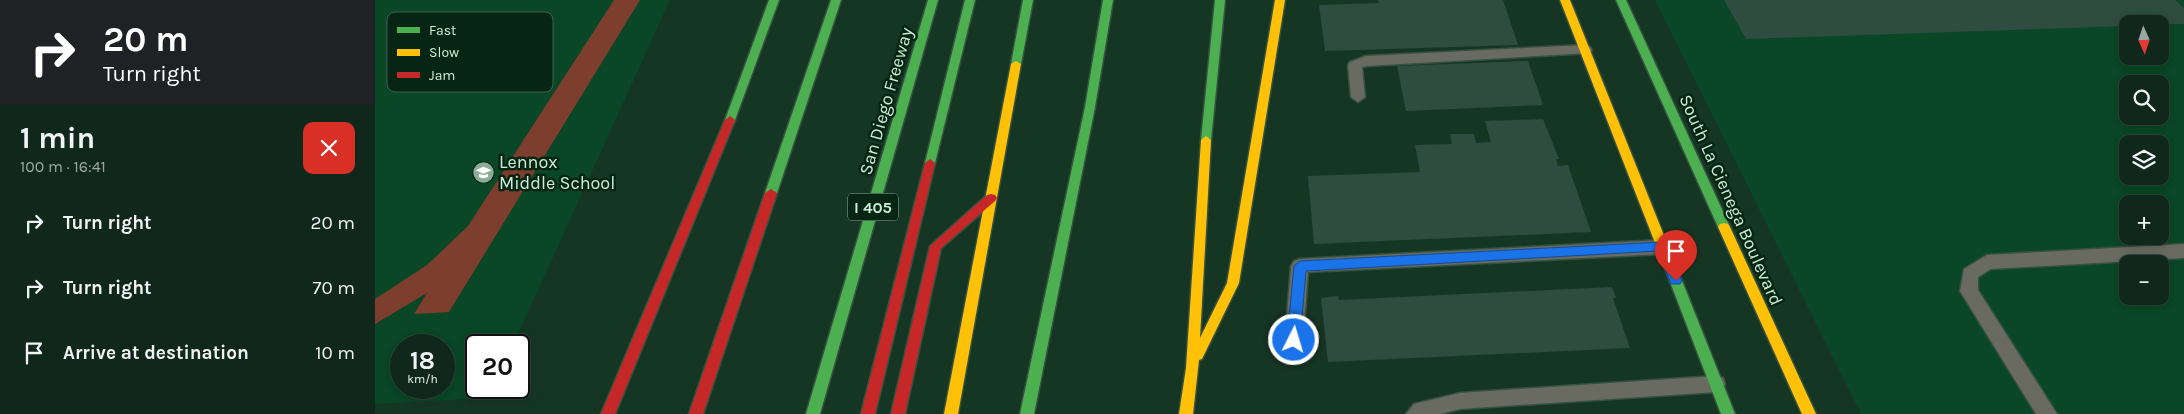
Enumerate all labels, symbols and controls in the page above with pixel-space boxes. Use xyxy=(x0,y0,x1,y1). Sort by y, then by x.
legend xyxy=(387,12,553,92)
north arrow xyxy=(2119,15,2169,65)
map controls xyxy=(2119,15,2169,305)
text: 20 m xyxy=(103,19,188,60)
icon: right xyxy=(20,20,85,85)
text: Fast xyxy=(429,22,456,39)
street label: San Diego Freeway xyxy=(854,24,918,177)
text: Slow xyxy=(429,44,459,61)
text: Turn right xyxy=(103,61,201,87)
text: Jam xyxy=(429,67,455,84)
button: search xyxy=(2119,75,2169,125)
street label: South La Cienega Boulevard xyxy=(1674,91,1788,309)
text: 1 min xyxy=(20,120,95,156)
button: close xyxy=(303,122,355,174)
button: layers xyxy=(2119,135,2169,185)
place label: Lennox Middle School xyxy=(499,151,615,194)
text: 100 m · 16:41 xyxy=(20,157,106,176)
school or university icon: Lennox Middle School xyxy=(471,160,495,184)
road number: I 405 xyxy=(848,193,898,220)
button: + xyxy=(2119,195,2169,245)
icon: right xyxy=(20,209,48,237)
text: Turn right xyxy=(63,212,152,234)
text: 20 m xyxy=(310,212,355,234)
pin xyxy=(1655,230,1697,281)
icon: arrive xyxy=(1662,237,1690,265)
button: − xyxy=(2119,255,2169,305)
icon: right xyxy=(20,274,48,302)
text: Turn right xyxy=(63,277,152,299)
text: 70 m xyxy=(313,277,355,299)
position arrow xyxy=(1267,313,1319,365)
speed limit sign: 20 xyxy=(465,334,530,399)
icon: arrive xyxy=(20,339,48,367)
text: Arrive at destination xyxy=(63,342,249,364)
text: 10 m xyxy=(315,342,355,364)
text: 18 xyxy=(410,346,435,375)
text: km/h xyxy=(407,372,438,386)

